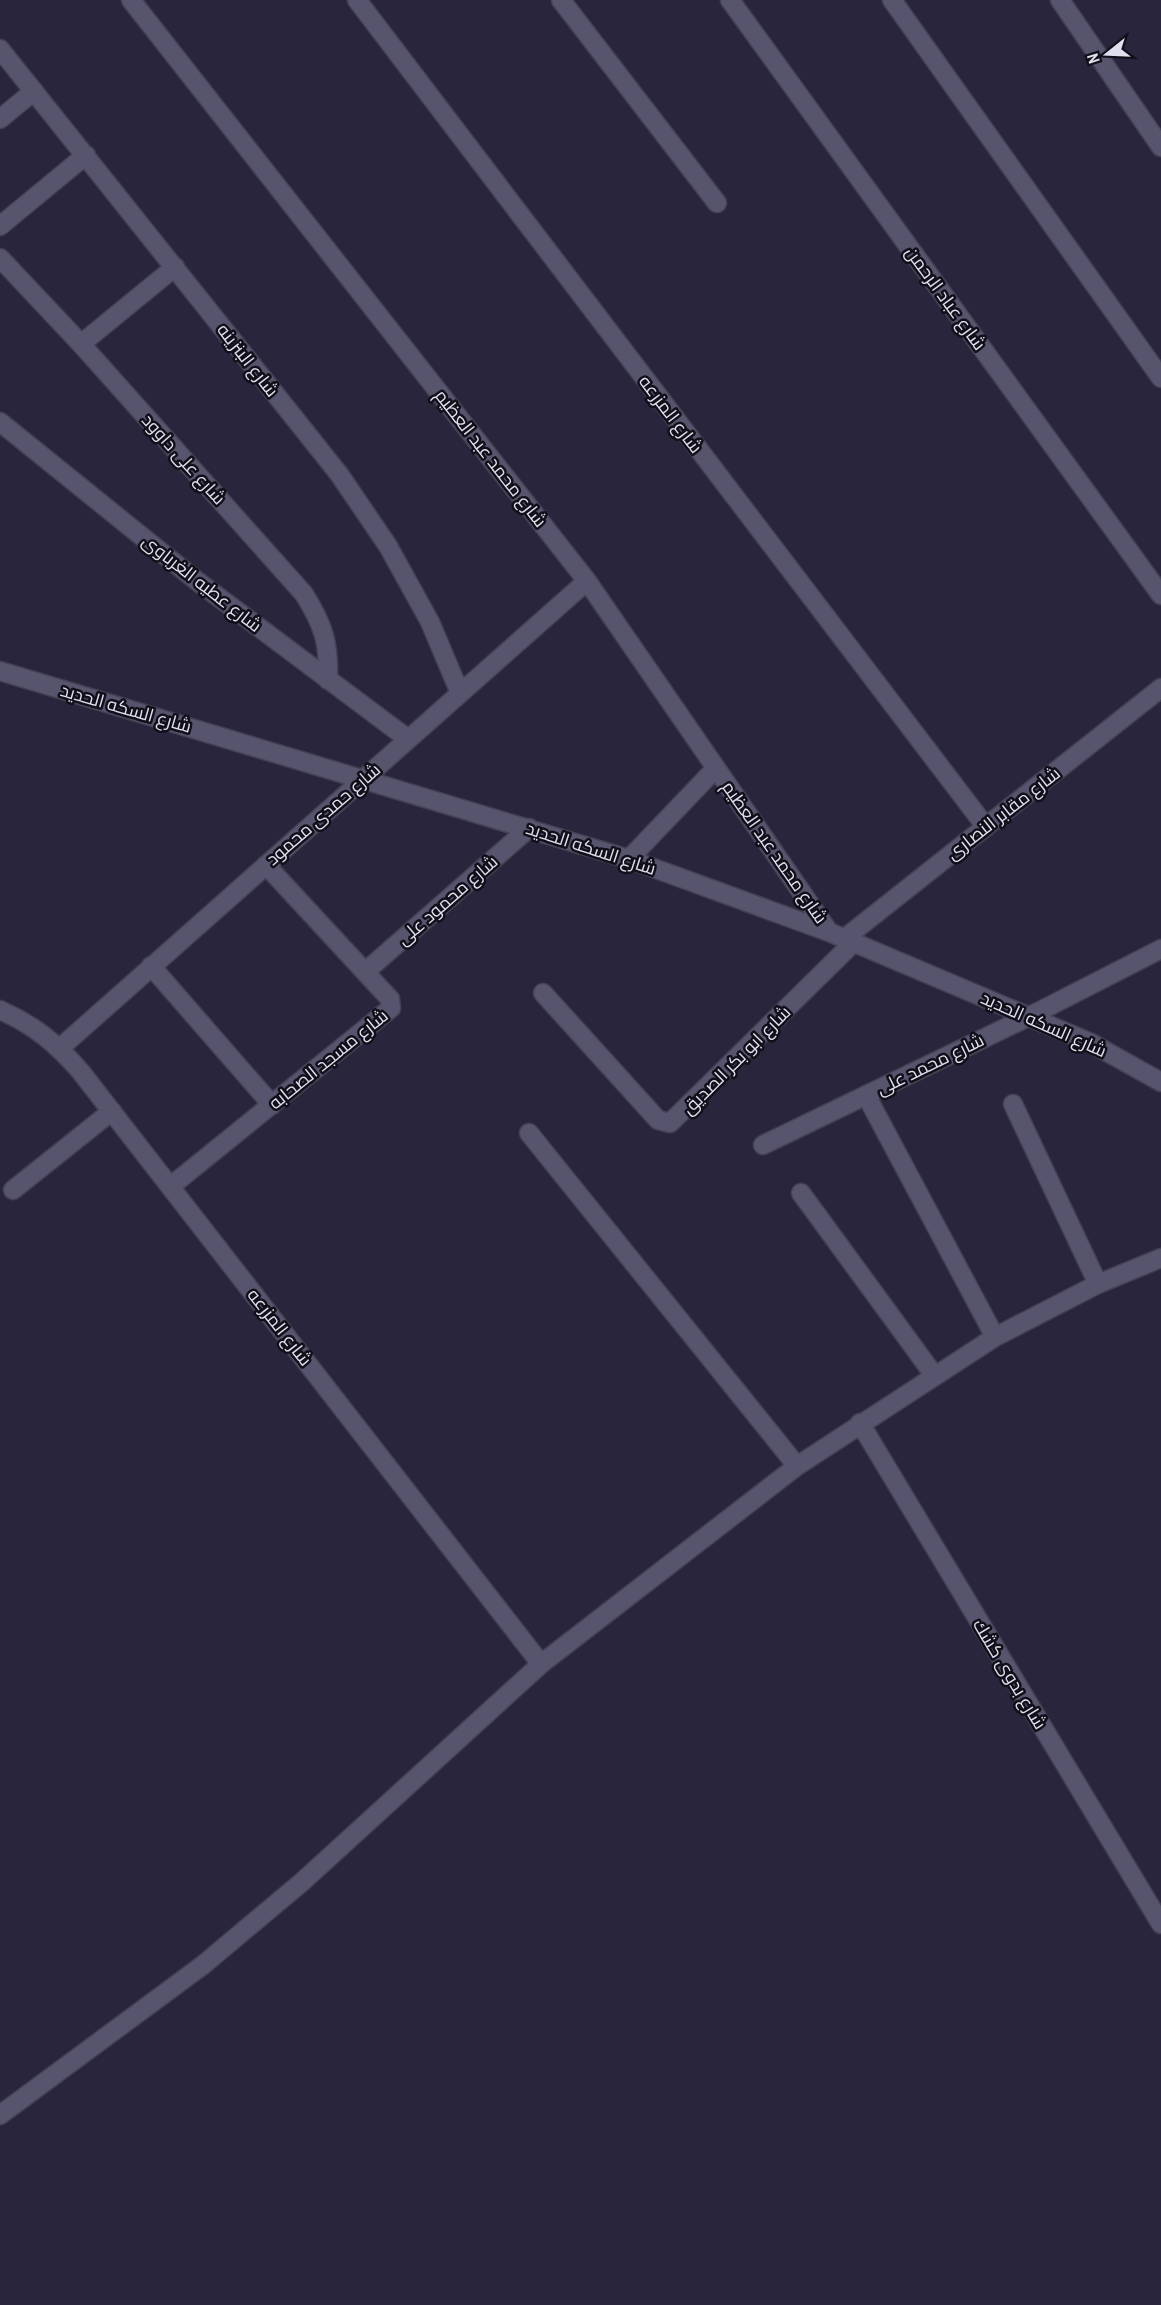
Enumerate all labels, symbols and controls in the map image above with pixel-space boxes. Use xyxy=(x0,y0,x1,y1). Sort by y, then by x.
north arrow xyxy=(1077,24,1137,84)
text: N xyxy=(1081,51,1105,67)
street label: شارع عباد الرحمن xyxy=(900,241,992,355)
street label: شارع البنزينه xyxy=(211,318,285,402)
street label: شارع المزرعه xyxy=(633,370,709,458)
street label: شارع محمد عبد العظيم xyxy=(429,384,553,532)
street label: شارع على داوود xyxy=(136,408,232,510)
street label: شارع عطيه الغرباوى xyxy=(137,528,267,638)
street label: شارع السكه الحديد xyxy=(58,677,194,739)
street label: شارع حمدى محمود xyxy=(260,757,386,871)
street label: شارع مقابر النصارى xyxy=(941,761,1065,865)
street label: شارع محمد عبد العظيم xyxy=(716,776,834,928)
street label: شارع السكه الحديد xyxy=(523,815,659,881)
street label: شارع محمود على xyxy=(391,849,503,951)
street label: شارع السكه الحديد xyxy=(977,985,1111,1063)
street label: شارع ابو بكر الصديق xyxy=(676,1000,796,1120)
street label: شارع مسجد الصحابه xyxy=(263,1003,393,1115)
street label: شارع محمد على xyxy=(872,1027,988,1101)
street label: شارع المزرعه xyxy=(242,1283,318,1371)
street label: شارع بدوى كشك xyxy=(967,1614,1053,1734)

